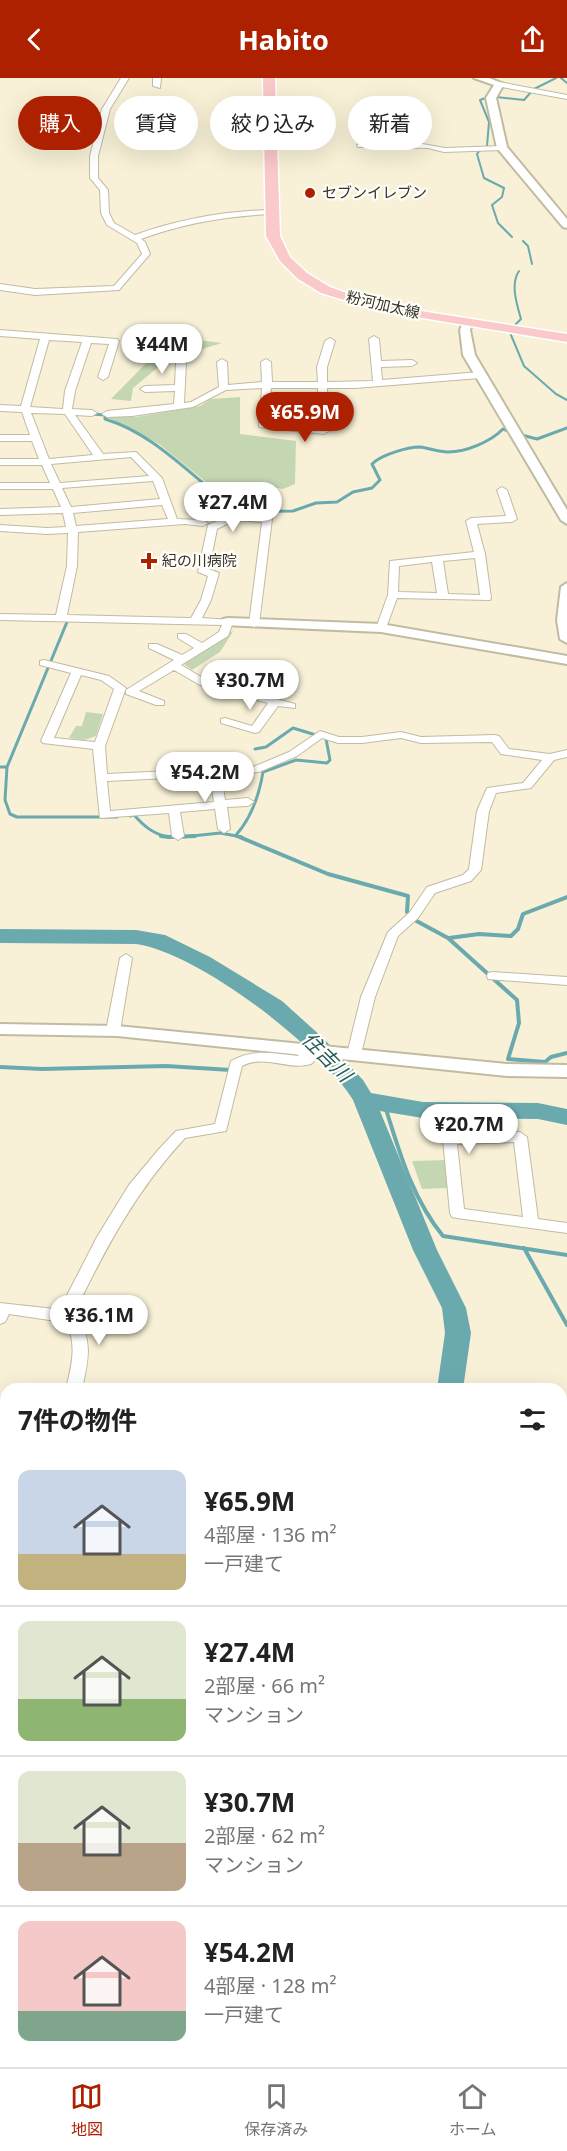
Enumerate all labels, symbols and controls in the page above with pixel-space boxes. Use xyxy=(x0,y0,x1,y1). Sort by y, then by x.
text: Habito xyxy=(238,21,329,58)
icon: back xyxy=(18,23,51,56)
icon: share xyxy=(516,23,549,56)
chip: 購入 xyxy=(18,96,102,150)
chip: 賃貸 xyxy=(114,96,198,150)
chip: 絞り込み xyxy=(210,96,336,150)
chip: 新着 xyxy=(348,96,432,150)
place label: セブンイレブン xyxy=(322,182,427,202)
marker: セブンイレブン xyxy=(303,186,317,200)
street label: 粉河加太線 xyxy=(344,286,422,322)
pin: ¥44M xyxy=(126,324,198,375)
text: ¥44M xyxy=(135,330,189,357)
pin: ¥65.9M xyxy=(256,392,354,443)
text: ¥65.9M xyxy=(270,398,340,425)
pin: ¥27.4M xyxy=(184,482,282,533)
text: ¥27.4M xyxy=(198,488,268,515)
place label: 紀の川病院 xyxy=(162,550,237,570)
marker: 紀の川病院 xyxy=(140,552,158,570)
pin: ¥30.7M xyxy=(201,660,299,711)
text: ¥30.7M xyxy=(215,666,285,693)
pin: ¥54.2M xyxy=(156,752,254,803)
text: ¥54.2M xyxy=(170,758,240,785)
water label: 住吉川 xyxy=(297,1026,360,1089)
pin: ¥20.7M xyxy=(420,1104,518,1155)
text: ¥20.7M xyxy=(434,1110,504,1137)
pin: ¥36.1M xyxy=(50,1295,148,1346)
text: ¥36.1M xyxy=(64,1301,134,1328)
text: 7件の物件 xyxy=(18,1402,137,1438)
icon: filters xyxy=(516,1403,549,1436)
text: ¥65.9M xyxy=(204,1483,295,1519)
icon: home xyxy=(66,1494,138,1566)
text: 4部屋 · 136 m² xyxy=(204,1521,336,1548)
text: 一戸建て xyxy=(204,1550,284,1577)
text: ¥27.4M xyxy=(204,1634,295,1670)
icon: home xyxy=(66,1645,138,1717)
text: 2部屋 · 66 m² xyxy=(204,1672,325,1699)
text: マンション xyxy=(204,1701,304,1728)
text: ¥30.7M xyxy=(204,1784,295,1820)
icon: home xyxy=(66,1795,138,1867)
text: 2部屋 · 62 m² xyxy=(204,1822,325,1849)
text: マンション xyxy=(204,1851,304,1878)
text: ¥54.2M xyxy=(204,1934,295,1970)
icon: home xyxy=(66,1945,138,2017)
text: 4部屋 · 128 m² xyxy=(204,1972,336,1999)
text: 一戸建て xyxy=(204,2001,284,2028)
tab: 地図 xyxy=(70,2080,103,2140)
tab: 保存済み xyxy=(244,2080,308,2140)
tab: ホーム xyxy=(449,2080,497,2140)

